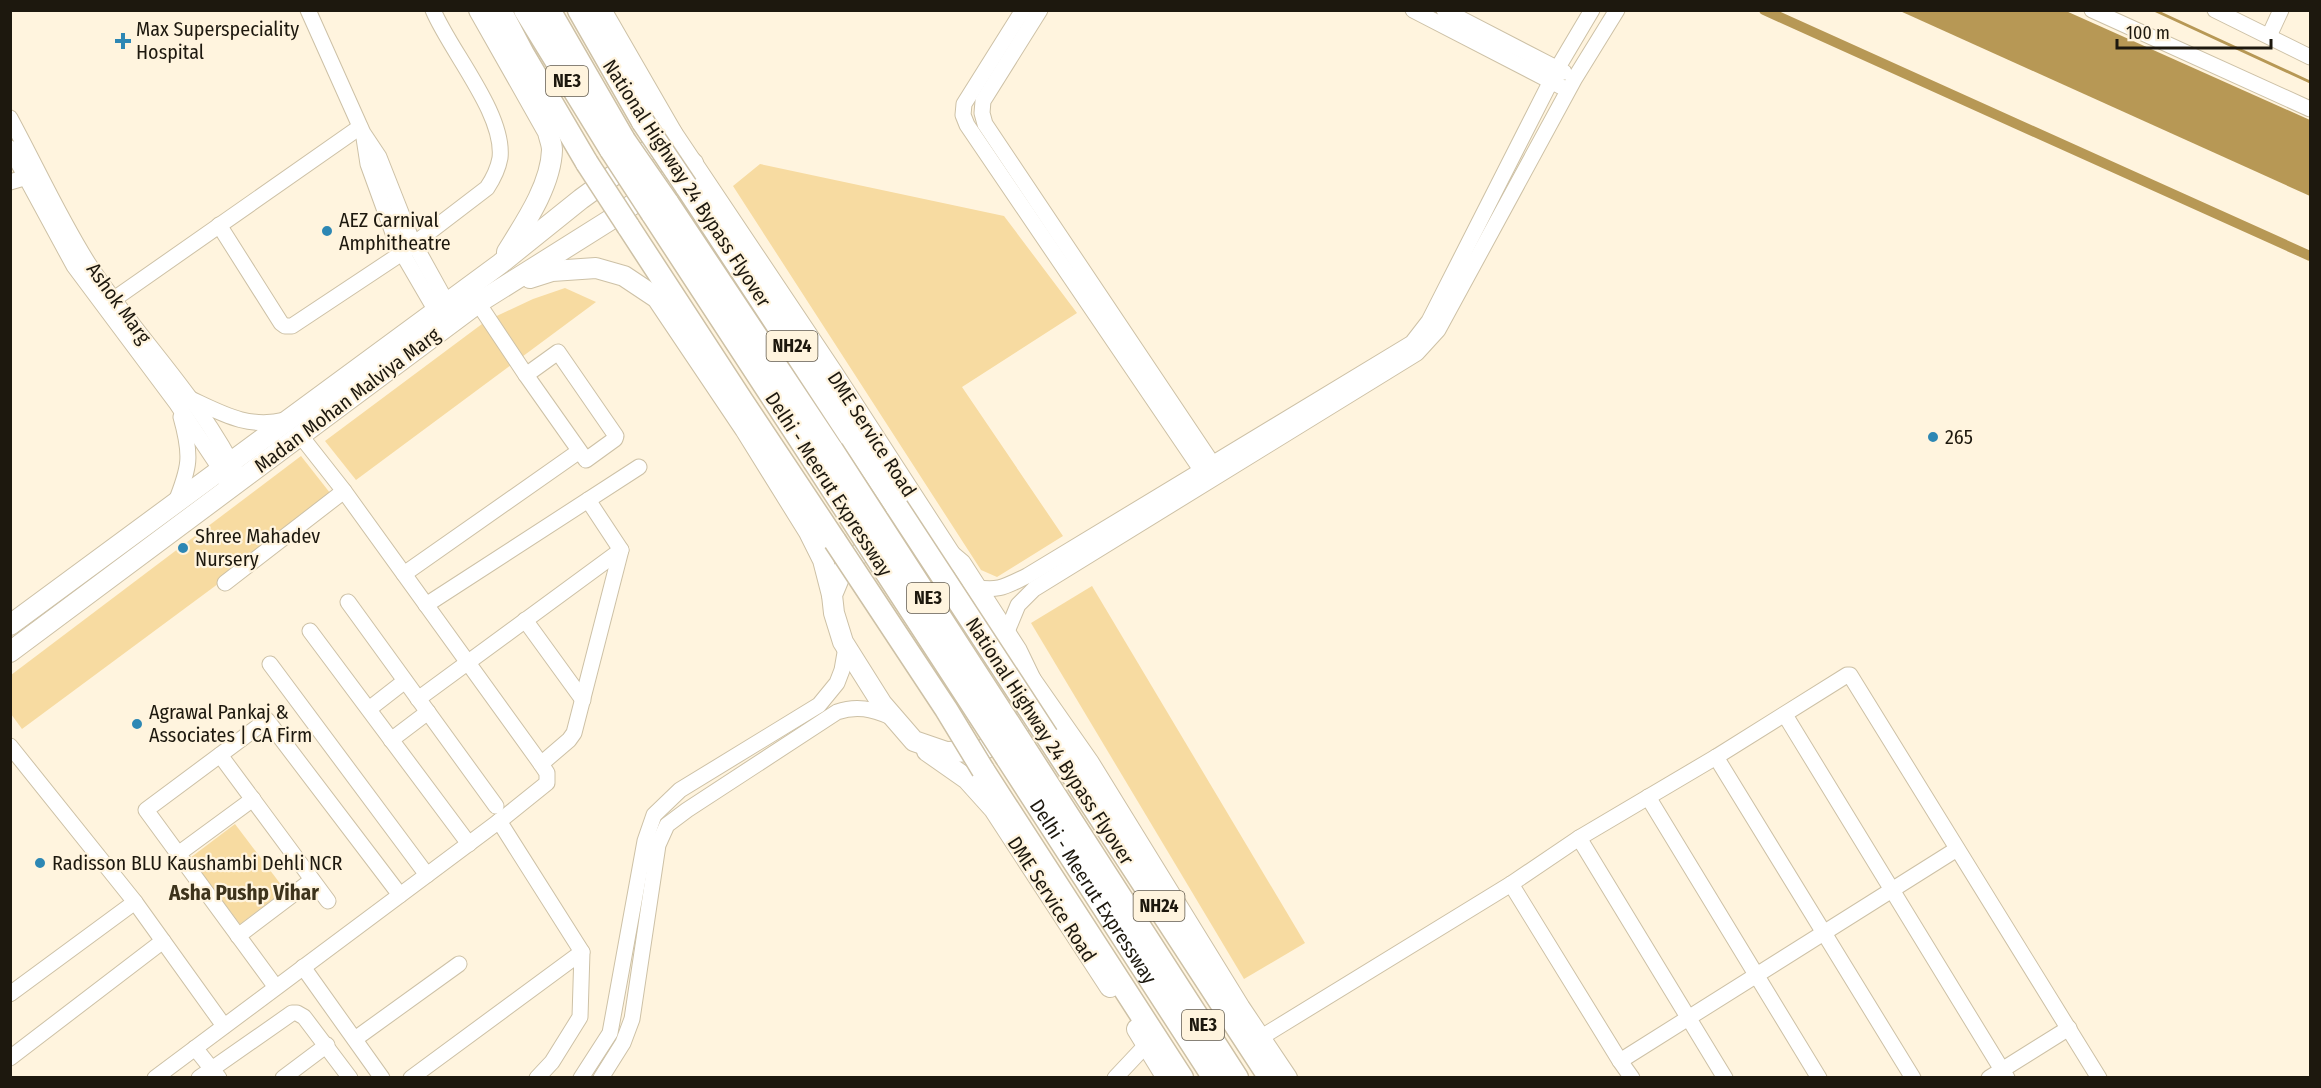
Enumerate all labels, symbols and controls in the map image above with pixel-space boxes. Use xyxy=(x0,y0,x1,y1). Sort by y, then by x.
scale bar xyxy=(2117,12,2272,50)
place label: Max Superspeciality Hospital xyxy=(136,17,299,64)
text: 100 m xyxy=(2126,22,2170,44)
marker: Max Superspeciality Hospital xyxy=(114,32,132,50)
street label: National Highway 24 Bypass Flyover xyxy=(598,55,776,311)
road number: NE3 xyxy=(546,66,588,96)
place label: AEZ Carnival Amphitheatre xyxy=(339,208,451,255)
marker: AEZ Carnival Amphitheatre xyxy=(320,224,334,238)
street label: Ashok Marg xyxy=(82,258,157,349)
street label: Madan Mohan Malviya Marg xyxy=(249,322,445,478)
road number: NH24 xyxy=(766,331,818,361)
street label: DME Service Road xyxy=(823,367,921,501)
street label: Delhi - Meerut Expressway xyxy=(760,387,898,581)
place label: 265 xyxy=(1945,425,1973,449)
marker: 265 xyxy=(1926,430,1940,444)
place label: Shree Mahadev Nursery xyxy=(195,524,320,571)
marker: Shree Mahadev Nursery xyxy=(176,541,190,555)
road number: NE3 xyxy=(907,583,949,613)
street label: National Highway 24 Bypass Flyover xyxy=(961,613,1139,869)
place label: Agrawal Pankaj & Associates | CA Firm xyxy=(149,700,312,747)
marker: Agrawal Pankaj & Associates | CA Firm xyxy=(130,717,144,731)
street label: Delhi - Meerut Expressway xyxy=(1025,795,1162,988)
street label: DME Service Road xyxy=(1003,832,1101,966)
place label: Radisson BLU Kaushambi Dehli NCR xyxy=(52,851,342,875)
marker: Radisson BLU Kaushambi Dehli NCR xyxy=(33,856,47,870)
district label: Asha Pushp Vihar xyxy=(168,880,319,906)
road number: NH24 xyxy=(1134,891,1184,921)
road number: NE3 xyxy=(1182,1010,1224,1040)

